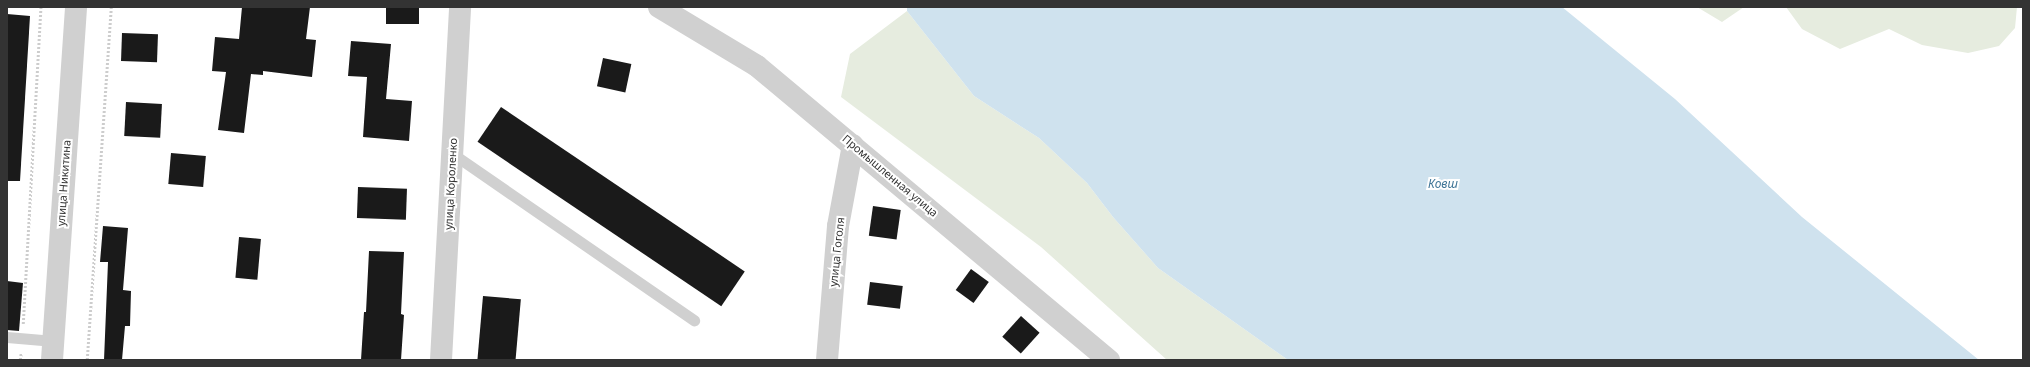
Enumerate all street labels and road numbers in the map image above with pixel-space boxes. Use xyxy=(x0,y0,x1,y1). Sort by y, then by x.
street label: Промышленная улица xyxy=(840,132,940,220)
street label: улица Короленко xyxy=(442,138,460,230)
street label: улица Никитина xyxy=(54,139,74,227)
street label: улица Гоголя xyxy=(827,217,847,287)

